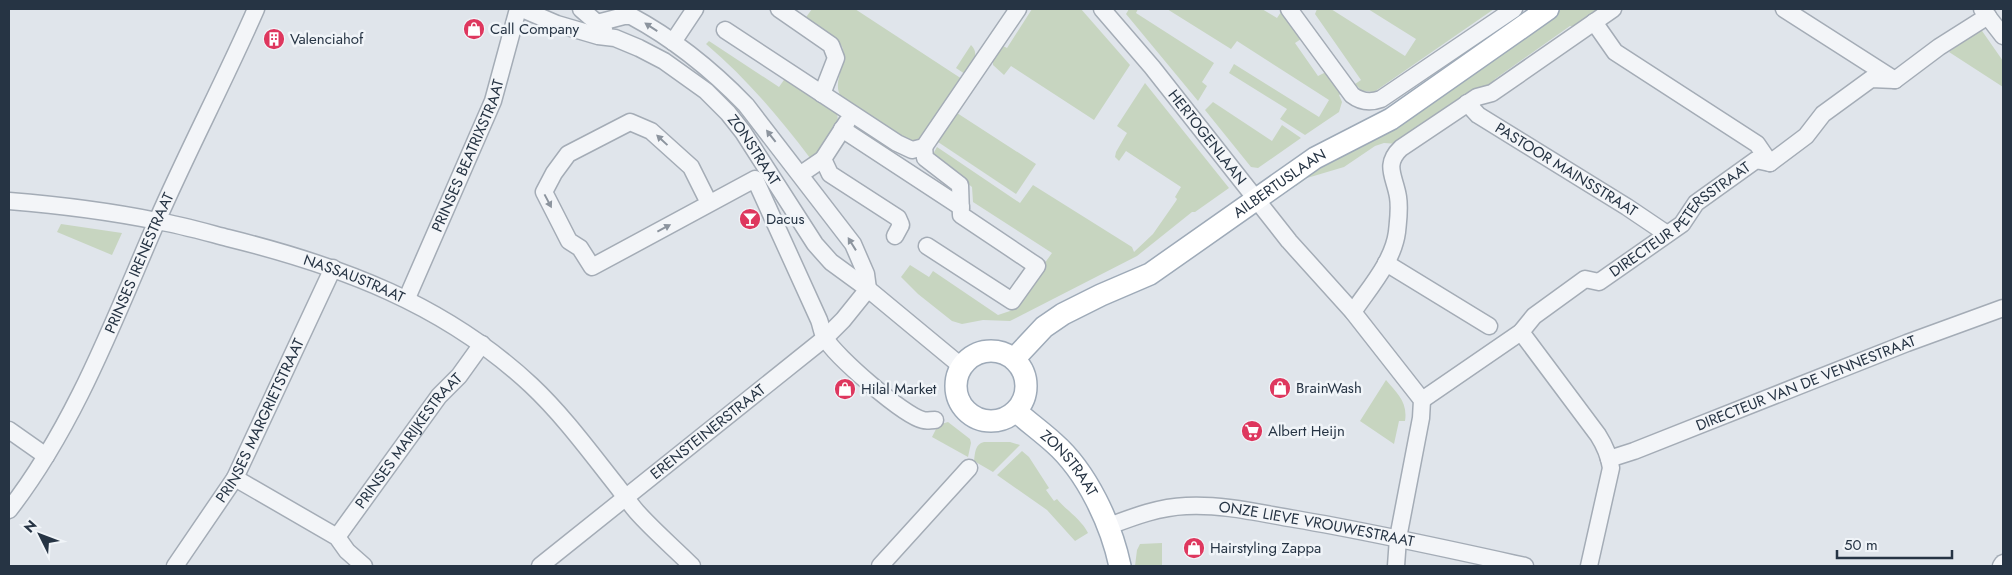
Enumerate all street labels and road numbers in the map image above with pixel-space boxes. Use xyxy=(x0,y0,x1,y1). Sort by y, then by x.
street label: PRINSES BEATRIXSTRAAT xyxy=(426,77,509,235)
street label: HERTOGENLAAN xyxy=(1163,85,1252,190)
street label: ZONSTRAAT xyxy=(722,110,785,190)
street label: PASTOOR MAINSSTRAAT xyxy=(1491,117,1642,222)
street label: AILBERTUSLAAN xyxy=(1229,143,1330,223)
street label: DIRECTEUR PETERSSTRAAT xyxy=(1605,156,1755,282)
street label: PRINSES IRENESTRAAT xyxy=(99,189,179,337)
street label: NASSAUSTRAAT xyxy=(301,249,408,308)
street label: DIRECTEUR VAN DE VENNESTRAAT xyxy=(1693,330,1919,436)
street label: PRINSES MARGRIETSTRAAT xyxy=(210,335,310,507)
street label: PRINSES MARIJKESTRAAT xyxy=(350,368,467,513)
street label: ERENSTEINERSTRAAT xyxy=(646,379,770,485)
street label: ZONSTRAAT xyxy=(1036,425,1103,500)
street label: ONZE LIEVE VROUWESTRAAT xyxy=(1218,496,1416,553)

